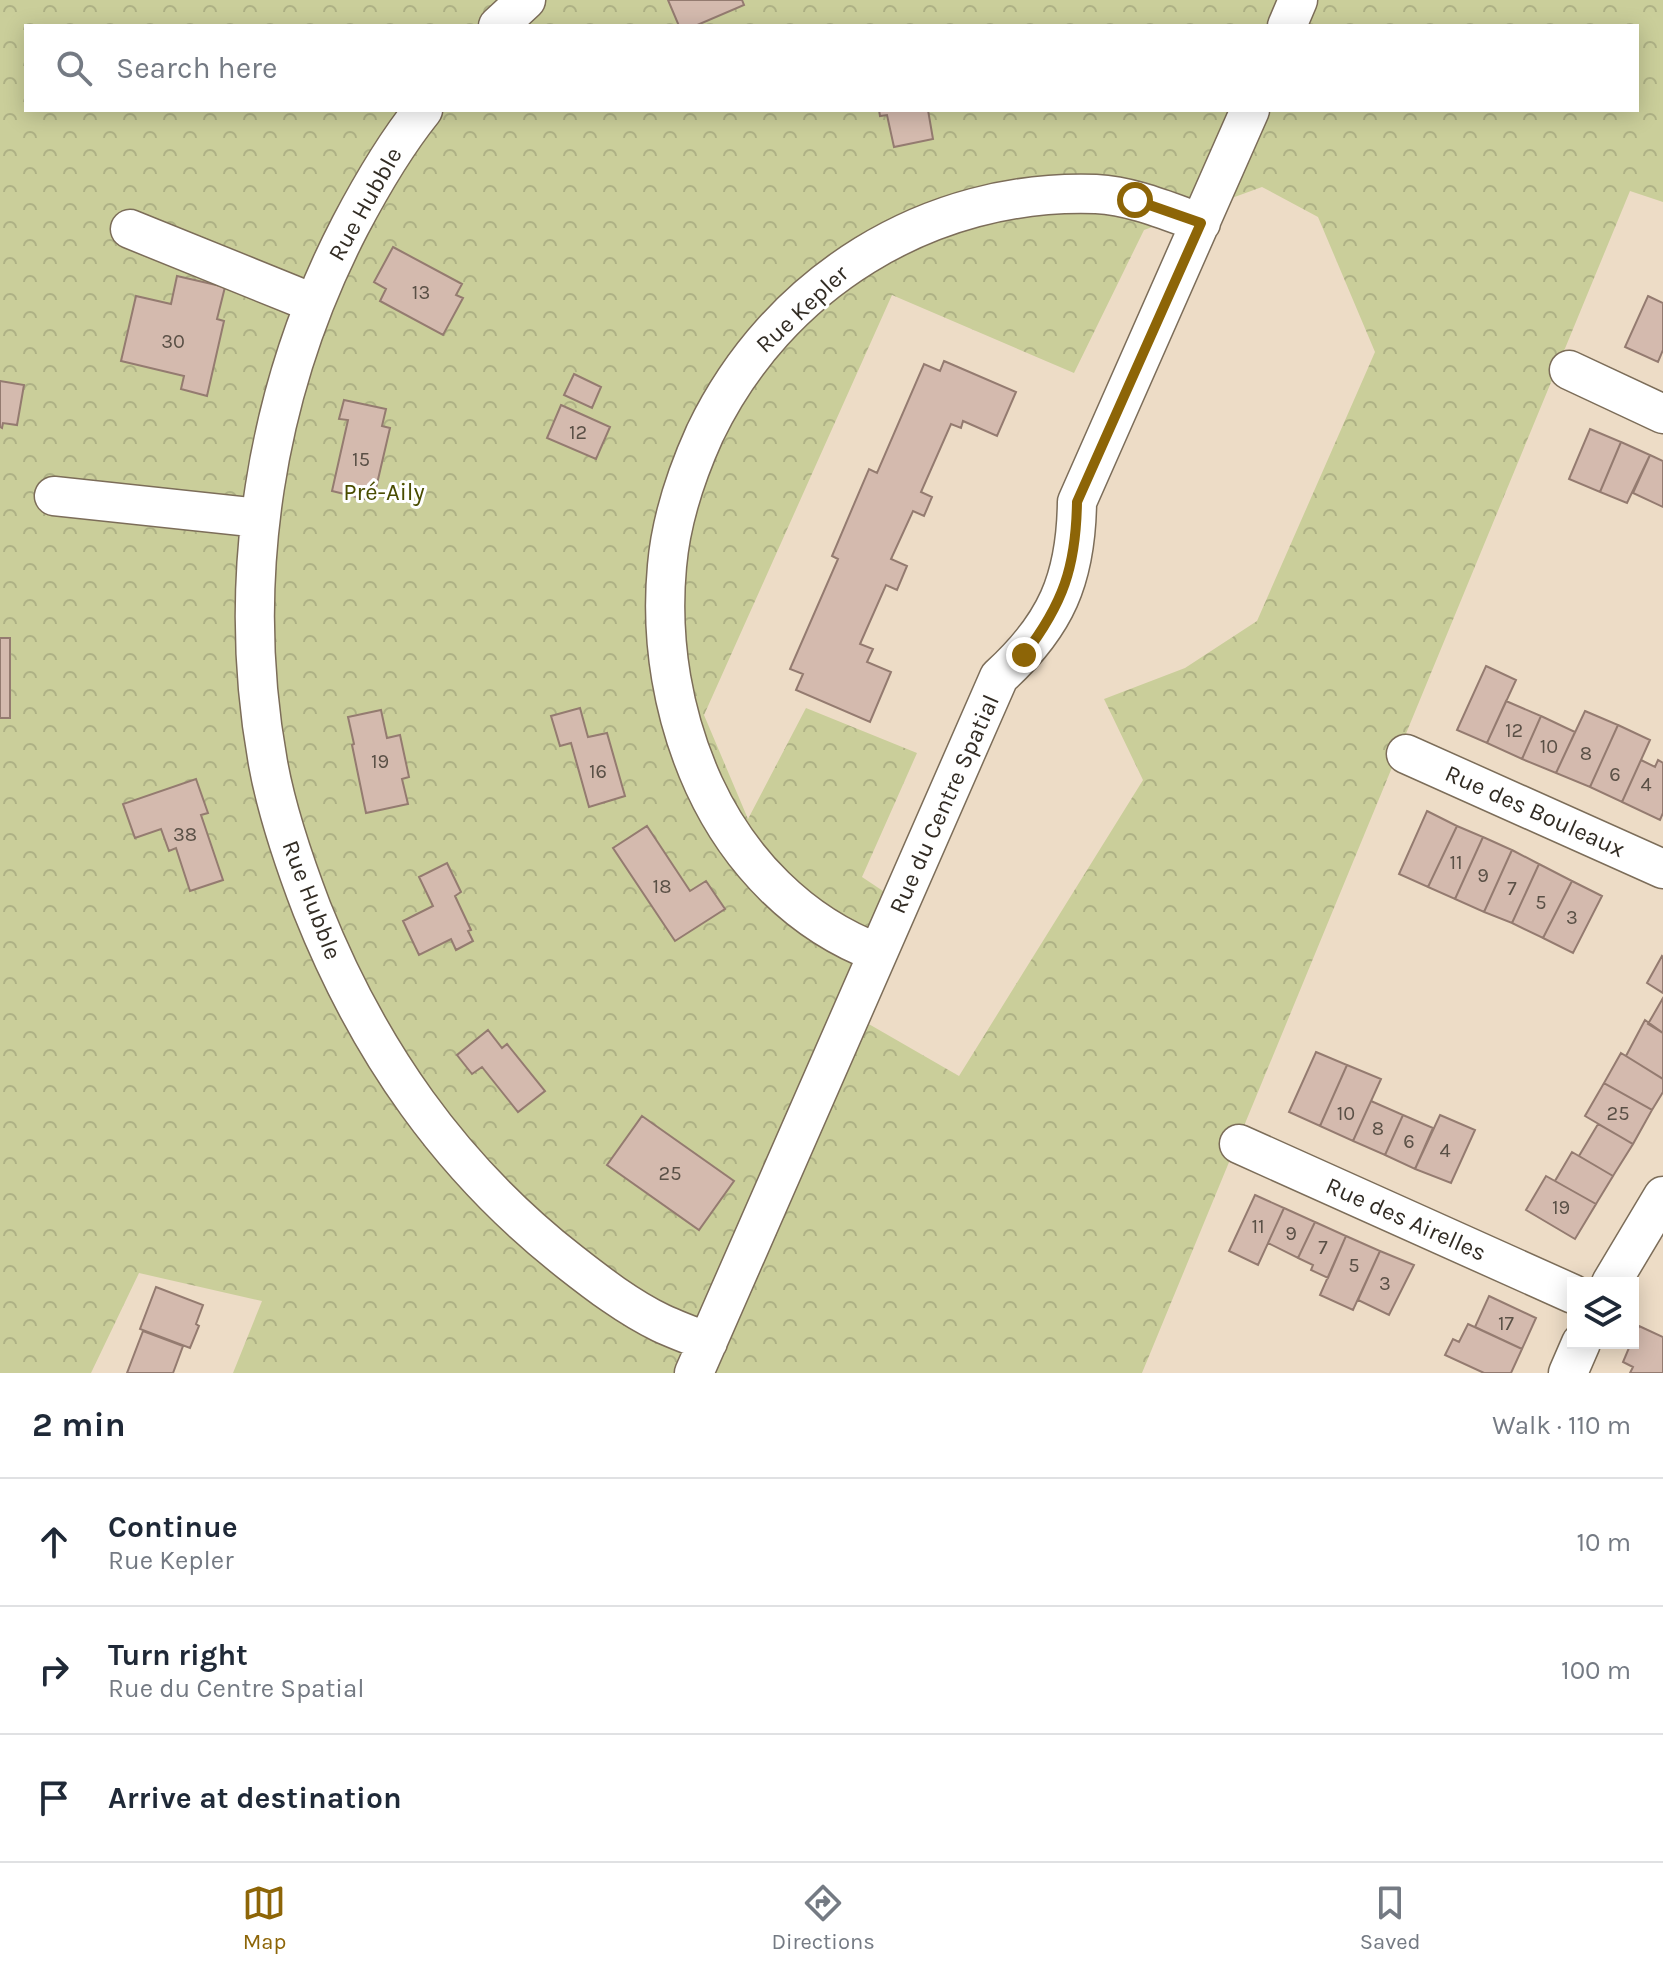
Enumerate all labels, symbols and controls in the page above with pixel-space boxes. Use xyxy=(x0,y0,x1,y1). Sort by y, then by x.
search box xyxy=(24,24,1639,112)
icon: search xyxy=(52,46,96,90)
text: Search here xyxy=(116,50,277,86)
street label: Rue Hubble xyxy=(322,142,408,266)
route start xyxy=(1117,182,1153,218)
street label: Rue Kepler xyxy=(750,259,854,359)
house number: 13 xyxy=(412,281,430,304)
house number: 30 xyxy=(161,330,185,353)
house number: 12 xyxy=(569,421,587,444)
house number: 15 xyxy=(352,448,370,471)
park label: Pré-Aily xyxy=(343,478,425,506)
route end xyxy=(1006,637,1042,673)
street label: Rue du Centre Spatial xyxy=(883,690,1005,918)
house number: 12 xyxy=(1505,719,1523,742)
house number: 10 xyxy=(1540,735,1558,758)
house number: 8 xyxy=(1580,742,1592,765)
house number: 19 xyxy=(371,750,389,773)
street label: Rue des Bouleaux xyxy=(1441,759,1629,863)
house number: 16 xyxy=(589,760,607,783)
house number: 6 xyxy=(1609,763,1621,786)
house number: 4 xyxy=(1640,773,1652,796)
house number: 38 xyxy=(173,823,197,846)
street label: Rue Hubble xyxy=(276,836,348,964)
house number: 11 xyxy=(1449,851,1463,874)
house number: 9 xyxy=(1477,864,1489,887)
house number: 18 xyxy=(653,875,671,898)
house number: 7 xyxy=(1507,877,1517,900)
house number: 5 xyxy=(1535,891,1547,914)
house number: 3 xyxy=(1566,906,1578,929)
house number: 10 xyxy=(1337,1102,1355,1125)
house number: 25 xyxy=(1607,1102,1629,1125)
house number: 8 xyxy=(1372,1117,1384,1140)
house number: 6 xyxy=(1403,1130,1415,1153)
house number: 4 xyxy=(1439,1139,1451,1162)
house number: 25 xyxy=(659,1162,681,1185)
street label: Rue des Airelles xyxy=(1322,1171,1490,1267)
house number: 19 xyxy=(1552,1196,1570,1219)
house number: 11 xyxy=(1251,1215,1265,1238)
house number: 9 xyxy=(1285,1222,1297,1245)
house number: 7 xyxy=(1318,1236,1328,1259)
house number: 5 xyxy=(1348,1254,1360,1277)
house number: 3 xyxy=(1379,1272,1391,1295)
map controls xyxy=(1567,1277,1639,1349)
button: layers xyxy=(1567,1277,1639,1349)
house number: 17 xyxy=(1498,1312,1515,1335)
text: 2 min xyxy=(32,1405,126,1445)
text: Walk · 110 m xyxy=(1492,1410,1631,1441)
text: Continue xyxy=(108,1509,238,1545)
icon: ahead xyxy=(32,1520,76,1564)
text: 10 m xyxy=(1576,1527,1631,1558)
text: Rue Kepler xyxy=(108,1545,234,1576)
text: Turn right xyxy=(108,1637,248,1673)
icon: right xyxy=(32,1648,76,1692)
text: 100 m xyxy=(1561,1655,1631,1686)
text: Rue du Centre Spatial xyxy=(108,1673,365,1704)
icon: arrive xyxy=(32,1776,76,1820)
text: Arrive at destination xyxy=(108,1780,402,1816)
tab: Map xyxy=(242,1881,286,1955)
tab: Directions xyxy=(771,1881,875,1955)
tab: Saved xyxy=(1360,1881,1421,1955)

